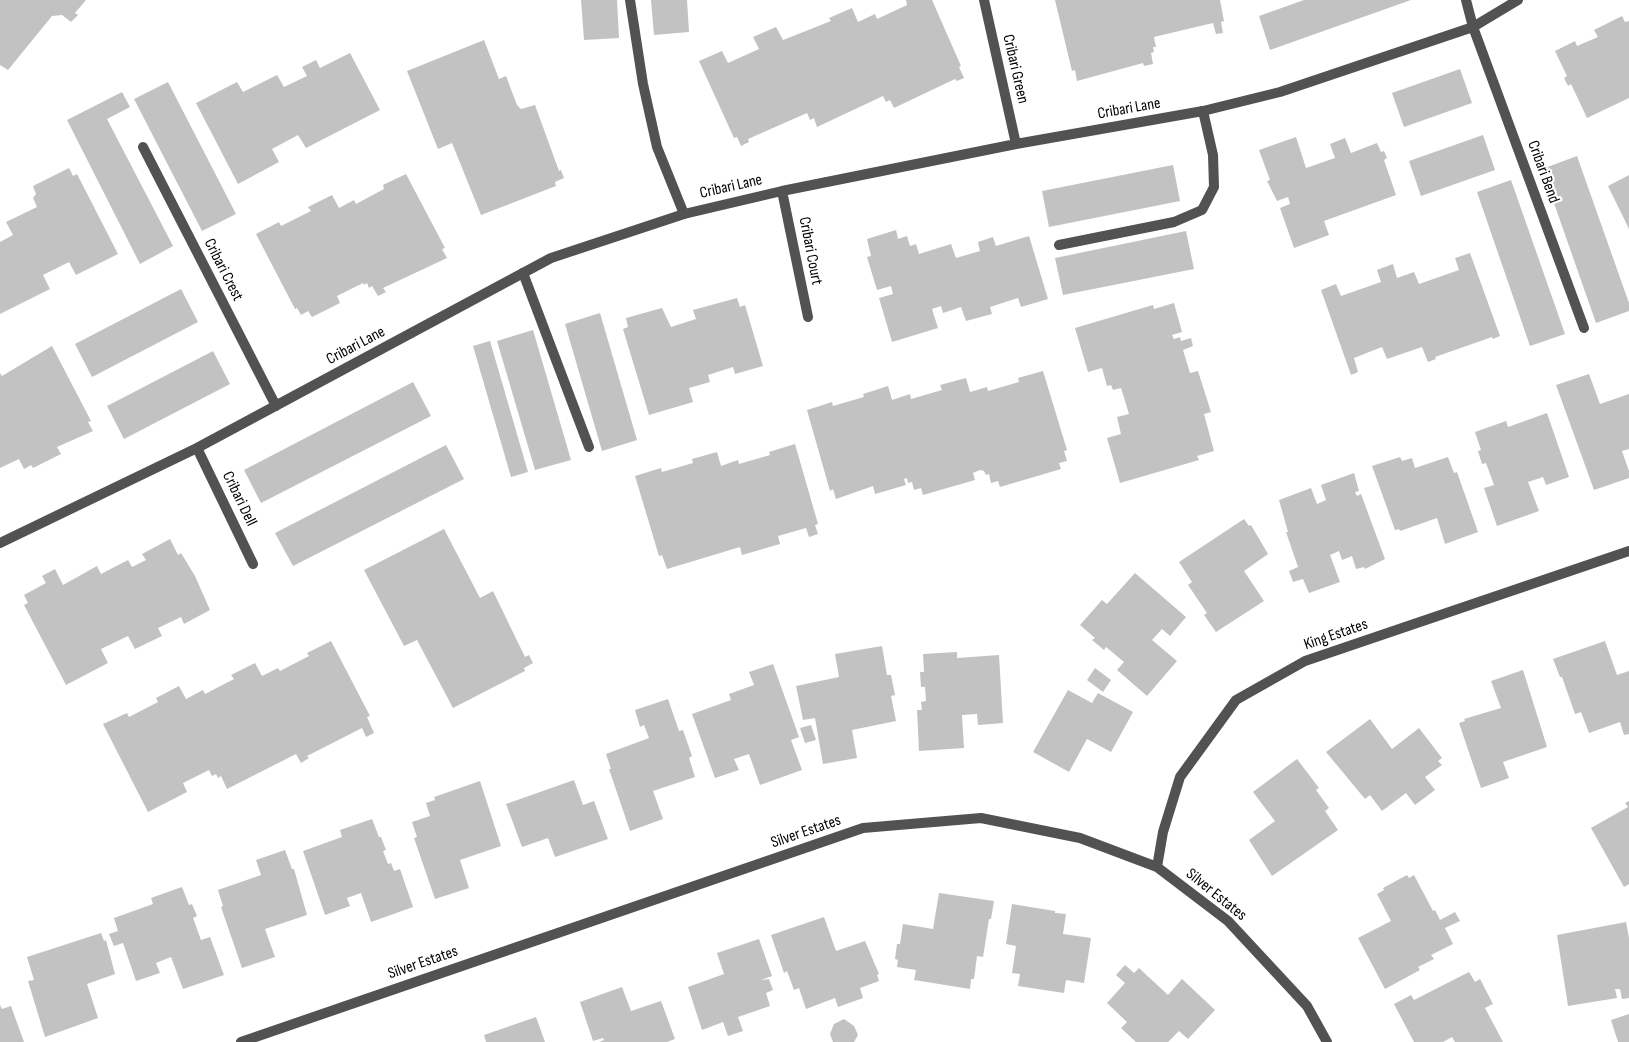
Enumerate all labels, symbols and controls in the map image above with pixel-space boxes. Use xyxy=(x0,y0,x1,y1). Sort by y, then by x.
street label: Cribari Green xyxy=(998,33,1032,105)
street label: Cribari Lane xyxy=(1096,94,1162,124)
street label: Cribari Bend xyxy=(1523,138,1563,206)
street label: Cribari Lane xyxy=(698,171,764,203)
street label: Cribari Court xyxy=(794,215,826,287)
street label: Cribari Crest xyxy=(199,236,247,304)
street label: Cribari Lane xyxy=(323,323,389,369)
street label: Cribari Dell xyxy=(218,469,260,529)
street label: King Estates xyxy=(1302,615,1370,655)
street label: Silver Estates xyxy=(769,811,843,853)
street label: Silver Estates xyxy=(1182,865,1250,925)
street label: Silver Estates xyxy=(386,942,460,984)

